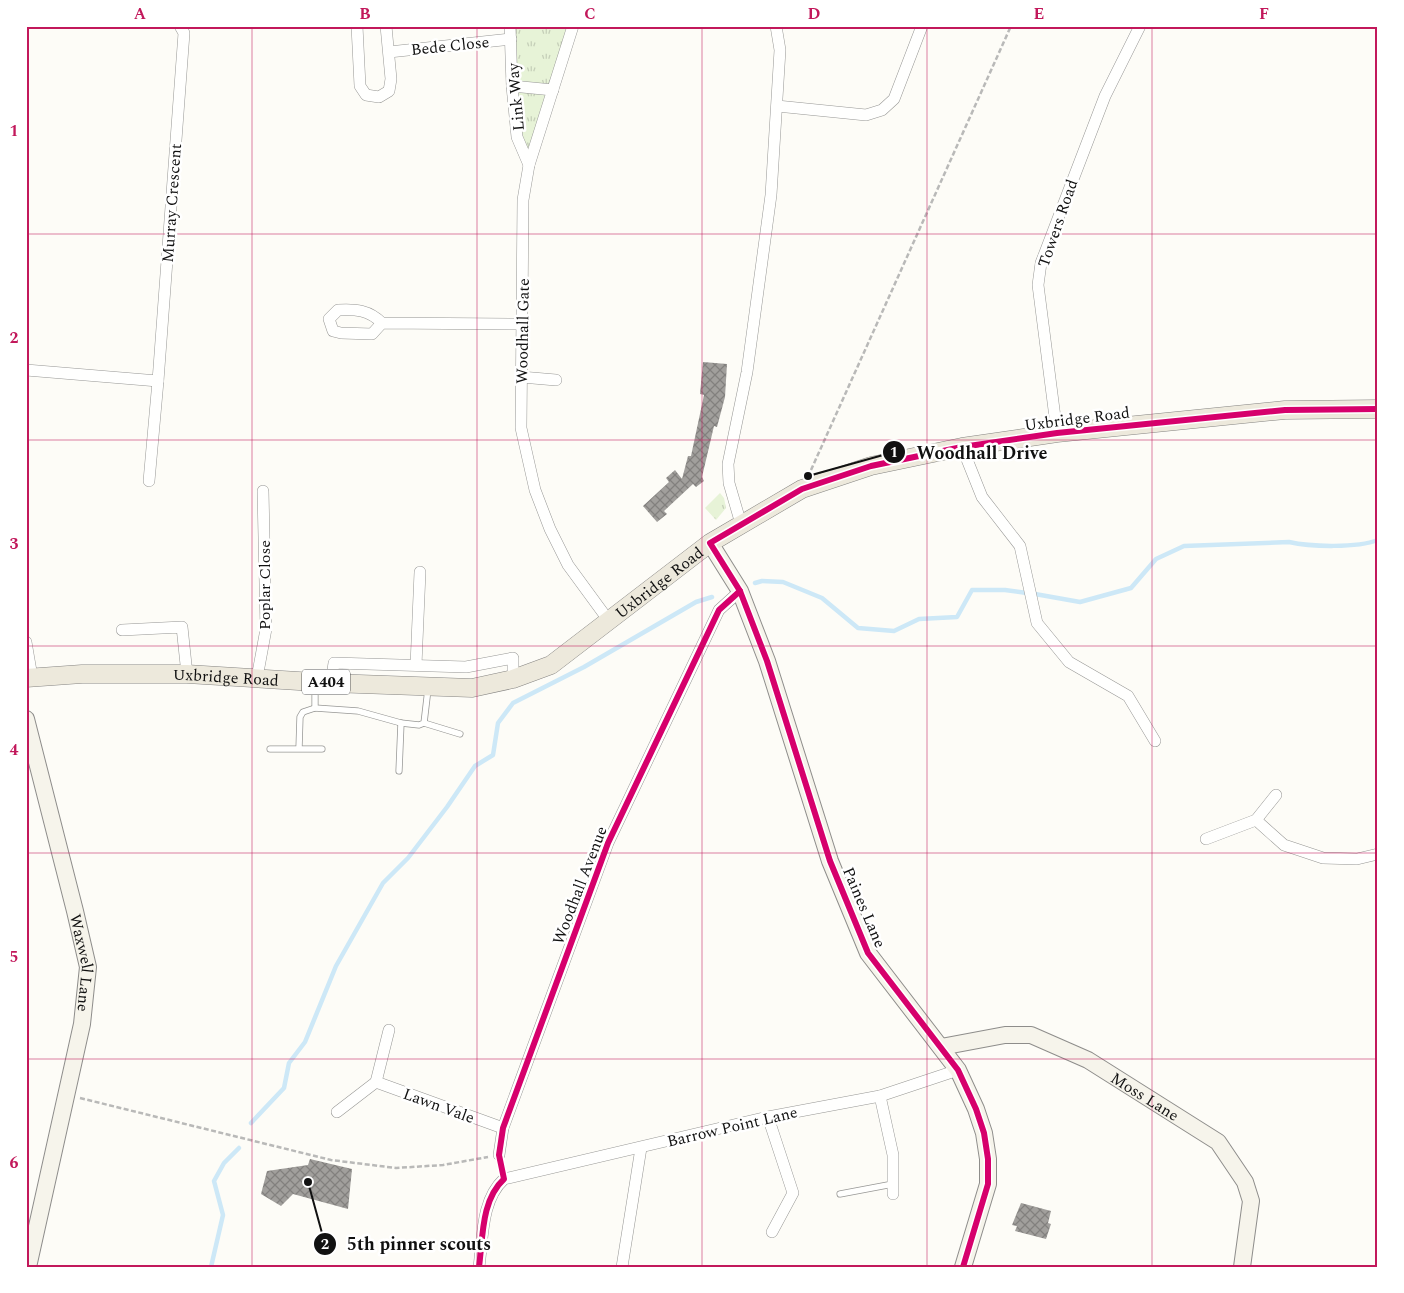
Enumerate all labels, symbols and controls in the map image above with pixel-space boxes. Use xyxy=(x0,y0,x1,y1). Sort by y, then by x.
text: A xyxy=(134,2,147,26)
text: B xyxy=(359,2,371,26)
text: C xyxy=(584,2,596,26)
text: D xyxy=(808,2,821,26)
text: E xyxy=(1034,2,1044,26)
text: F xyxy=(1259,2,1269,26)
street label: Bede Close xyxy=(410,30,491,62)
street label: Link Way xyxy=(501,61,531,132)
text: 1 xyxy=(10,119,18,143)
street label: Murray Crescent xyxy=(156,142,188,264)
street label: Towers Road xyxy=(1032,176,1084,271)
street label: Woodhall Gate xyxy=(510,278,536,384)
text: 2 xyxy=(10,326,19,350)
street label: Uxbridge Road xyxy=(1023,401,1131,437)
callout: Woodhall Drive xyxy=(881,436,1057,469)
text: Woodhall Drive xyxy=(916,440,1048,467)
text: 1 xyxy=(890,441,898,464)
text: 3 xyxy=(10,532,19,556)
street label: Poplar Close xyxy=(253,540,277,630)
street label: Uxbridge Road xyxy=(610,541,709,625)
street label: Uxbridge Road xyxy=(173,663,279,693)
road number: A404 xyxy=(302,670,350,694)
text: 4 xyxy=(10,738,19,762)
street label: Woodhall Avenue xyxy=(546,823,614,948)
street label: Paines Lane xyxy=(836,863,892,952)
street label: Waxwell Lane xyxy=(63,912,99,1013)
text: 5 xyxy=(10,945,18,969)
street label: Moss Lane xyxy=(1106,1066,1184,1128)
street label: Lawn Vale xyxy=(400,1082,478,1130)
street label: Barrow Point Lane xyxy=(665,1100,800,1154)
text: 6 xyxy=(10,1151,19,1175)
callout: 5th pinner scouts xyxy=(312,1228,501,1261)
text: 5th pinner scouts xyxy=(347,1231,491,1258)
text: 2 xyxy=(321,1233,329,1256)

